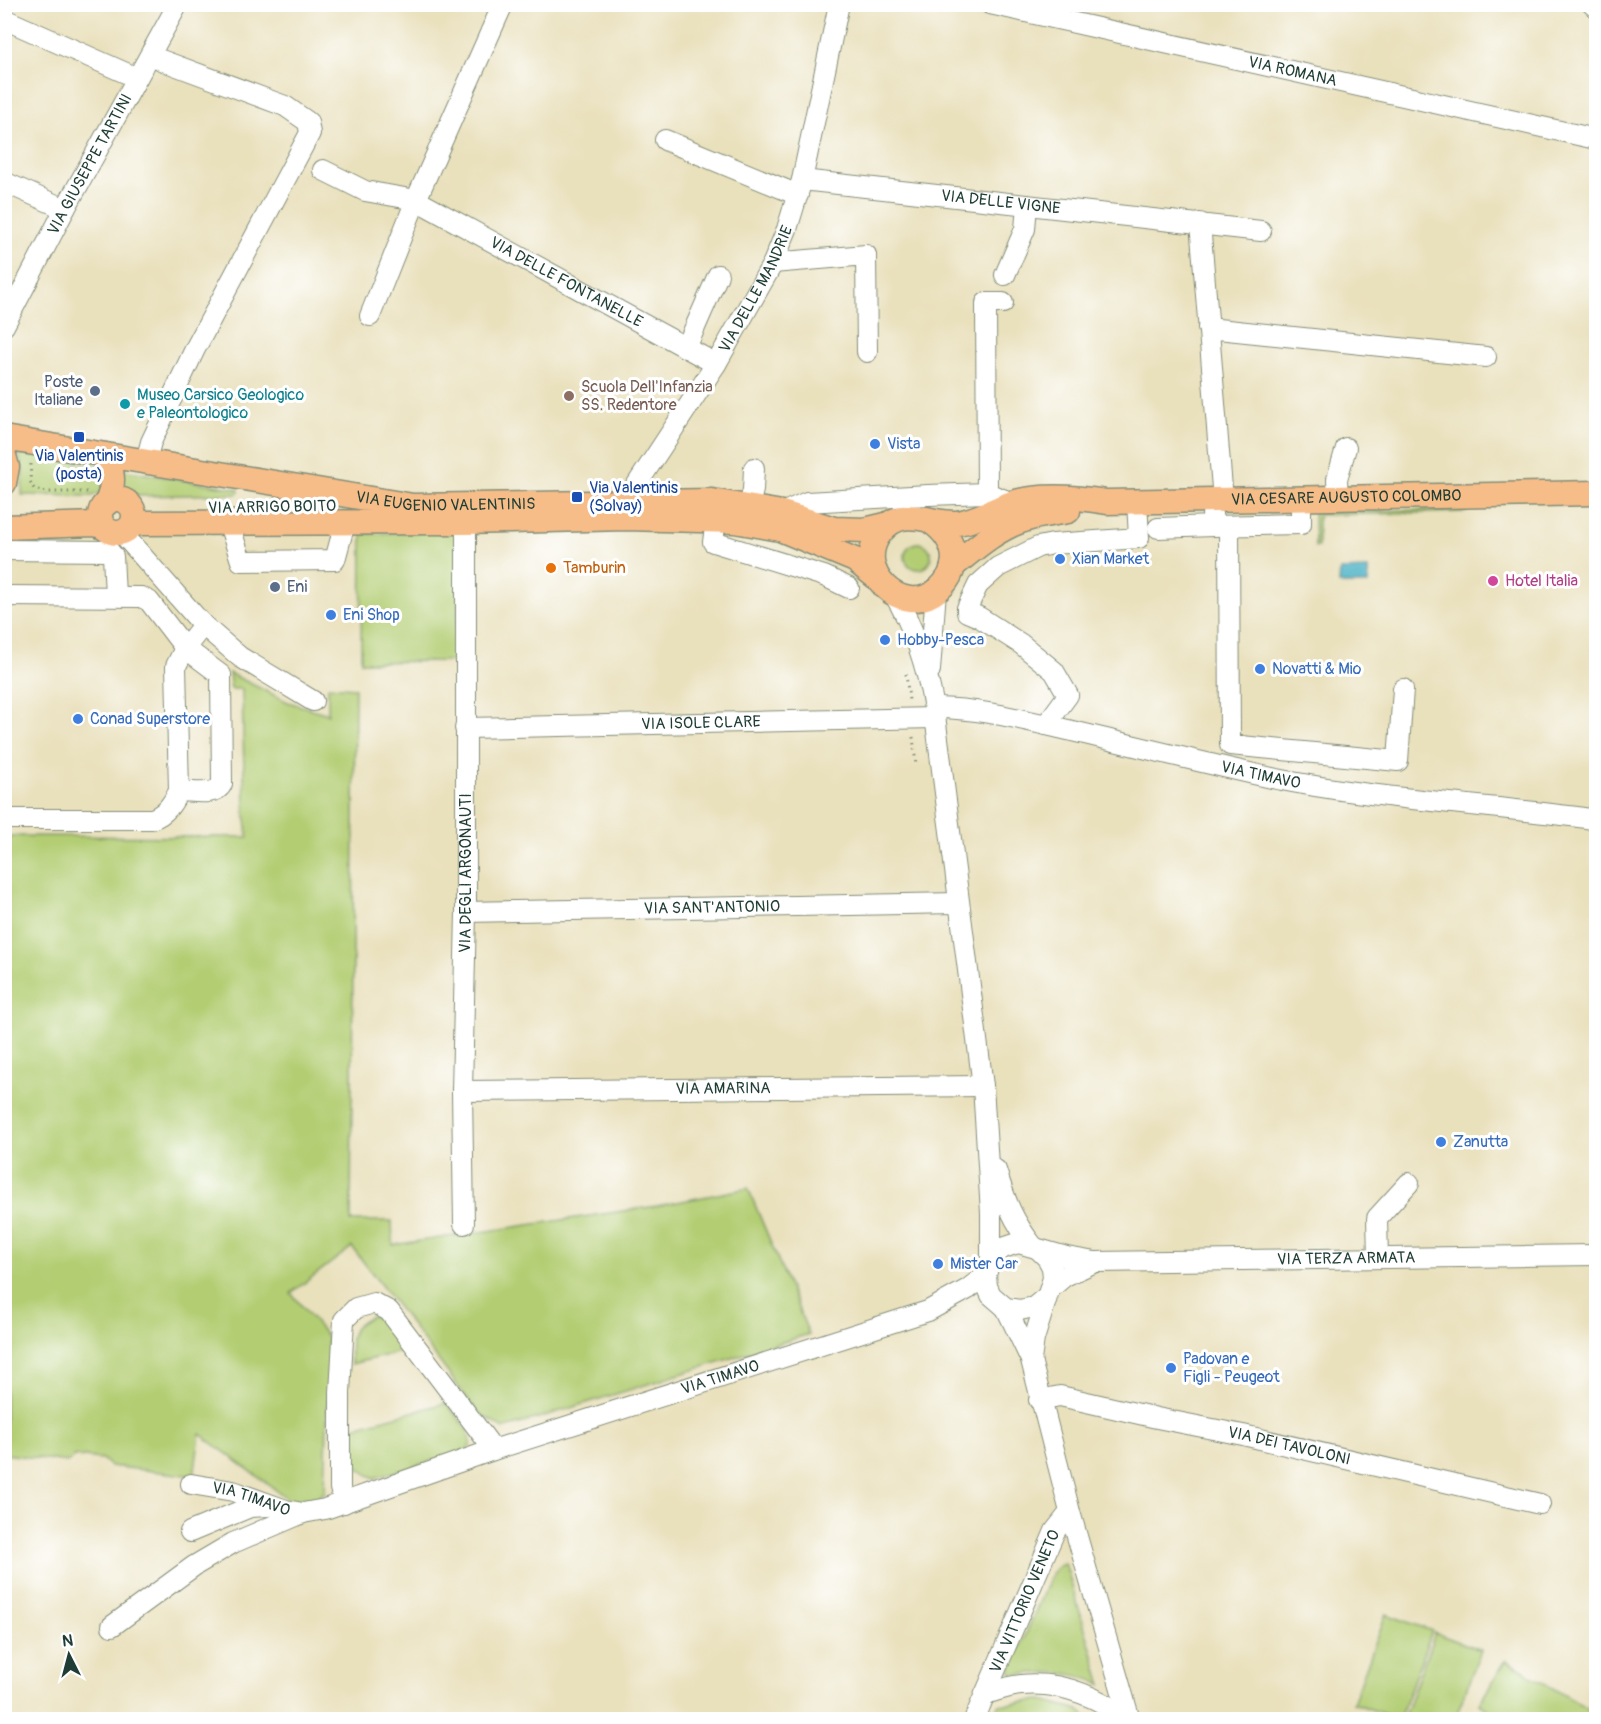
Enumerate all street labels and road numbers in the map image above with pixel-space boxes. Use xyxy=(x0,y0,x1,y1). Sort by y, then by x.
street label: VIA ROMANA xyxy=(1246,52,1339,91)
street label: VIA GIUSEPPE TARTINI xyxy=(43,90,136,238)
street label: VIA DELLE VIGNE xyxy=(940,186,1062,219)
street label: VIA DELLE MANDRIE xyxy=(714,223,797,356)
street label: VIA DELLE FONTANELLE xyxy=(486,232,646,332)
street label: VIA CESARE AUGUSTO COLOMBO xyxy=(1231,485,1461,510)
street label: VIA EUGENIO VALENTINIS xyxy=(354,487,536,516)
street label: VIA ARRIGO BOITO xyxy=(208,496,336,518)
street label: VIA ISOLE CLARE xyxy=(641,712,761,734)
street label: VIA TIMAVO xyxy=(1219,757,1302,793)
street label: VIA DEGLI ARGONAUTI xyxy=(455,793,476,953)
street label: VIA SANT'ANTONIO xyxy=(644,896,780,919)
street label: VIA AMARINA xyxy=(675,1078,771,1099)
street label: VIA TERZA ARMATA xyxy=(1277,1248,1415,1269)
street label: VIA TIMAVO xyxy=(679,1356,762,1399)
street label: VIA DEI TAVOLONI xyxy=(1226,1422,1353,1470)
street label: VIA TIMAVO xyxy=(211,1478,293,1521)
street label: VIA VITTORIO VENETO xyxy=(985,1527,1064,1676)

